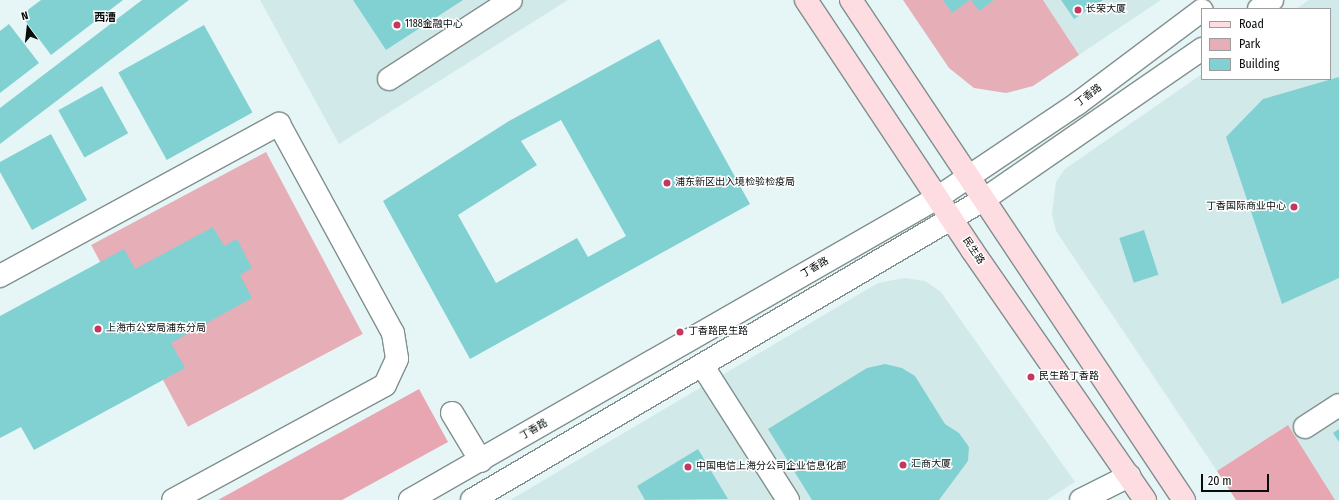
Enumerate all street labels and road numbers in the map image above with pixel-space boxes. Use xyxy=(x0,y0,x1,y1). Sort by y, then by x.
street label: 丁香路 xyxy=(1073,82,1105,110)
street label: 民生路 xyxy=(960,235,986,267)
street label: 丁香路 xyxy=(799,255,831,281)
street label: 丁香路 xyxy=(518,417,550,443)

